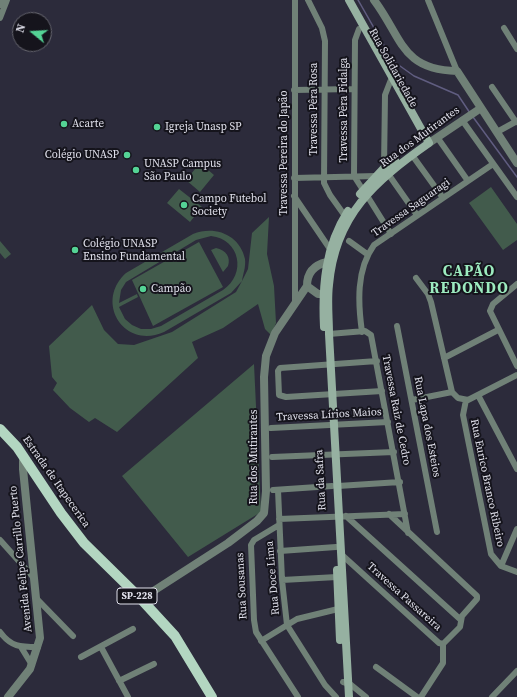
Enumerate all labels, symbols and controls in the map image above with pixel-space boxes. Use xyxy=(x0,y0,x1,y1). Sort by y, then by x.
north arrow xyxy=(12,12,52,52)
text: N xyxy=(13,22,29,35)
street label: Rua Solidariedade xyxy=(366,26,420,110)
street label: Travessa Pêra Fidalga xyxy=(337,58,351,162)
street label: Travessa Pêra Rosa xyxy=(307,63,321,155)
street label: Travessa Pereira do Japão xyxy=(277,91,291,215)
street label: Rua dos Mutirantes xyxy=(378,104,462,170)
place label: Acarte xyxy=(72,117,104,131)
marker: Acarte xyxy=(59,119,69,129)
place label: Igreja Unasp SP xyxy=(165,120,241,134)
marker: Igreja Unasp SP xyxy=(152,122,162,132)
place label: Colégio UNASP xyxy=(45,148,119,162)
marker: Colégio UNASP xyxy=(122,150,132,160)
place label: UNASP Campus São Paulo xyxy=(144,157,221,183)
marker: UNASP Campus São Paulo xyxy=(131,165,141,175)
street label: Travessa Saguaragi xyxy=(369,176,453,240)
place label: Campo Futebol Society xyxy=(192,192,266,218)
marker: Campo Futebol Society xyxy=(179,200,189,210)
place label: Colégio UNASP Ensino Fundamental xyxy=(83,237,185,263)
marker: Colégio UNASP Ensino Fundamental xyxy=(70,245,80,255)
district label: CAPÃO REDONDO xyxy=(429,263,509,298)
place label: Campão xyxy=(151,282,191,296)
marker: Campão xyxy=(138,284,148,294)
street label: Travessa Raiz de Cedro xyxy=(379,354,413,466)
street label: Rua Lapa dos Esteios xyxy=(411,375,443,479)
street label: Travessa Lírios Maios xyxy=(276,406,382,424)
street label: Rua dos Mutirantes xyxy=(247,410,261,504)
street label: Rua Eurico Branco Ribeiro xyxy=(467,418,507,548)
street label: Estrada de Itapecerica xyxy=(19,434,93,530)
street label: Rua da Safra xyxy=(313,449,329,511)
street label: Avenida Felipe Carrillo Puerto xyxy=(7,485,35,633)
street label: Rua Doce Lima xyxy=(263,540,283,616)
street label: Rua Sousanas xyxy=(234,552,250,620)
street label: Travessa Passareira xyxy=(364,560,444,634)
road number: SP-228 xyxy=(117,588,157,604)

